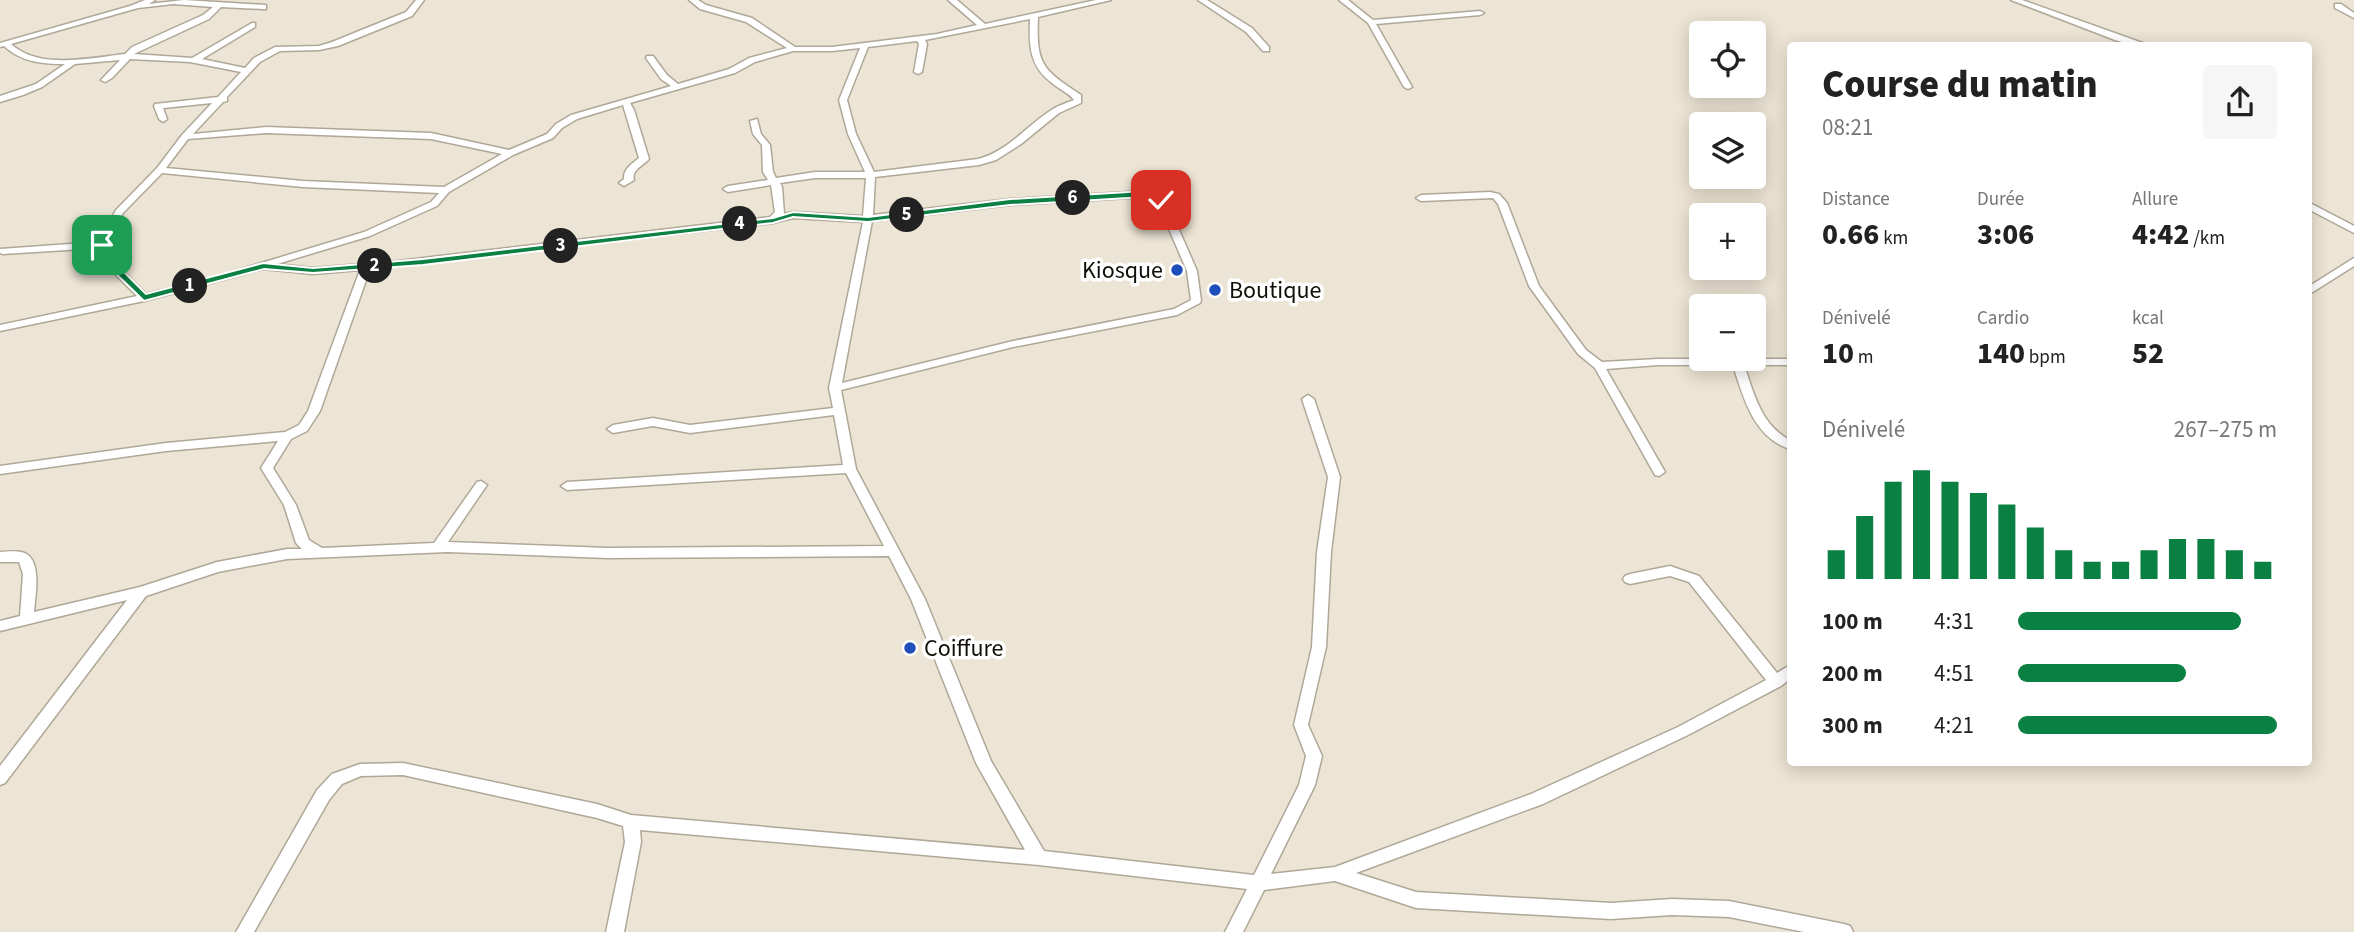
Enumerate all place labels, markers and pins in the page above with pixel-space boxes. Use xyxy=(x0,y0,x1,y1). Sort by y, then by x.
pin xyxy=(1131,170,1191,230)
pin: 6 xyxy=(1056,180,1090,216)
pin: 5 xyxy=(890,198,925,232)
pin: 4 xyxy=(722,206,758,242)
pin xyxy=(72,215,132,275)
pin: 3 xyxy=(544,229,578,264)
pin: 2 xyxy=(358,248,392,284)
place label: Kiosque xyxy=(1082,253,1163,288)
marker: Kiosque xyxy=(1169,262,1185,278)
pin: 1 xyxy=(172,268,208,304)
place label: Boutique xyxy=(1229,273,1321,308)
marker: Boutique xyxy=(1207,282,1223,298)
place label: Coiffure xyxy=(924,631,1004,666)
marker: Coiffure xyxy=(902,640,918,656)

